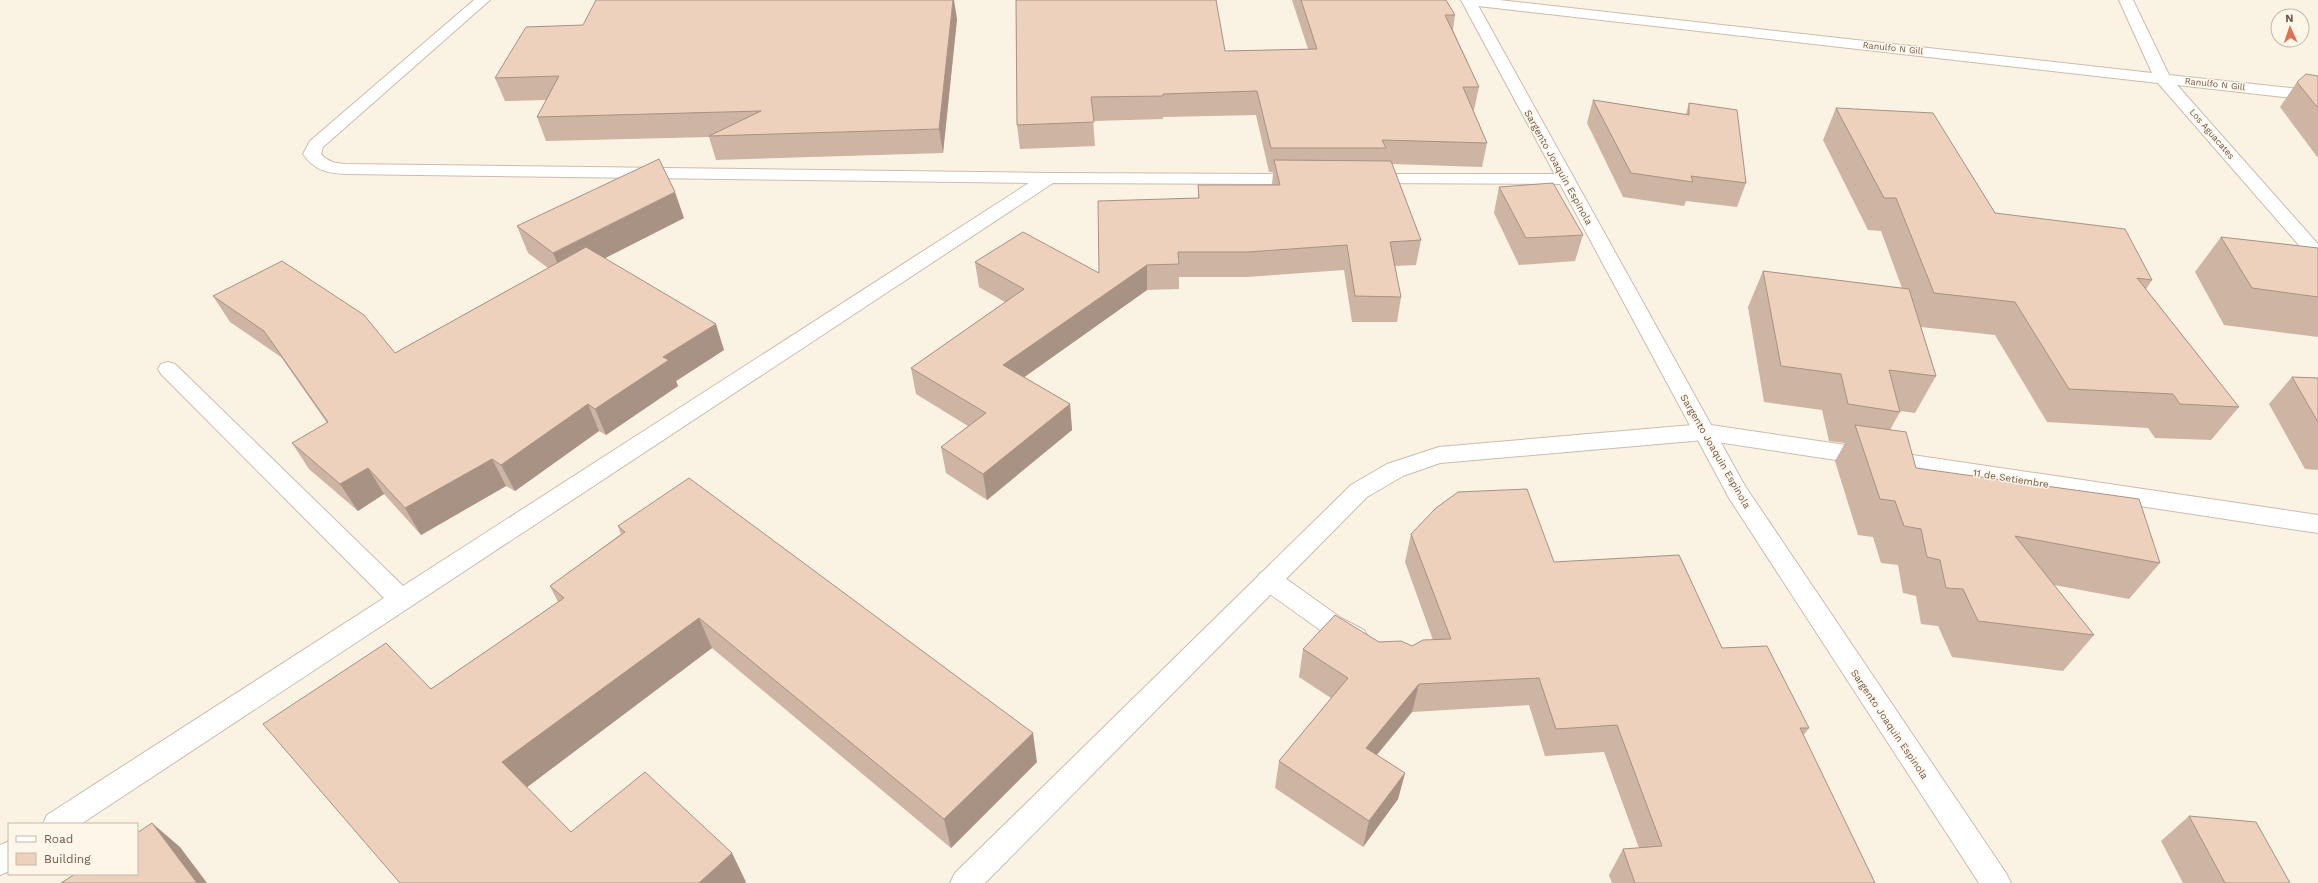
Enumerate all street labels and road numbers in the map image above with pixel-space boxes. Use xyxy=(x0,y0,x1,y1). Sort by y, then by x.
street label: Ranulfo N Gill xyxy=(1862,40,1924,56)
street label: Ranulfo N Gill xyxy=(2184,76,2246,92)
street label: Los Aguacates xyxy=(2188,107,2237,161)
street label: Sargento Joaquin Espinola xyxy=(1522,108,1595,227)
street label: Sargento Joaquin Espinola xyxy=(1678,392,1753,510)
street label: 11 de Setiembre xyxy=(1972,467,2050,490)
street label: Sargento Joaquin Espinola xyxy=(1849,667,1931,781)

